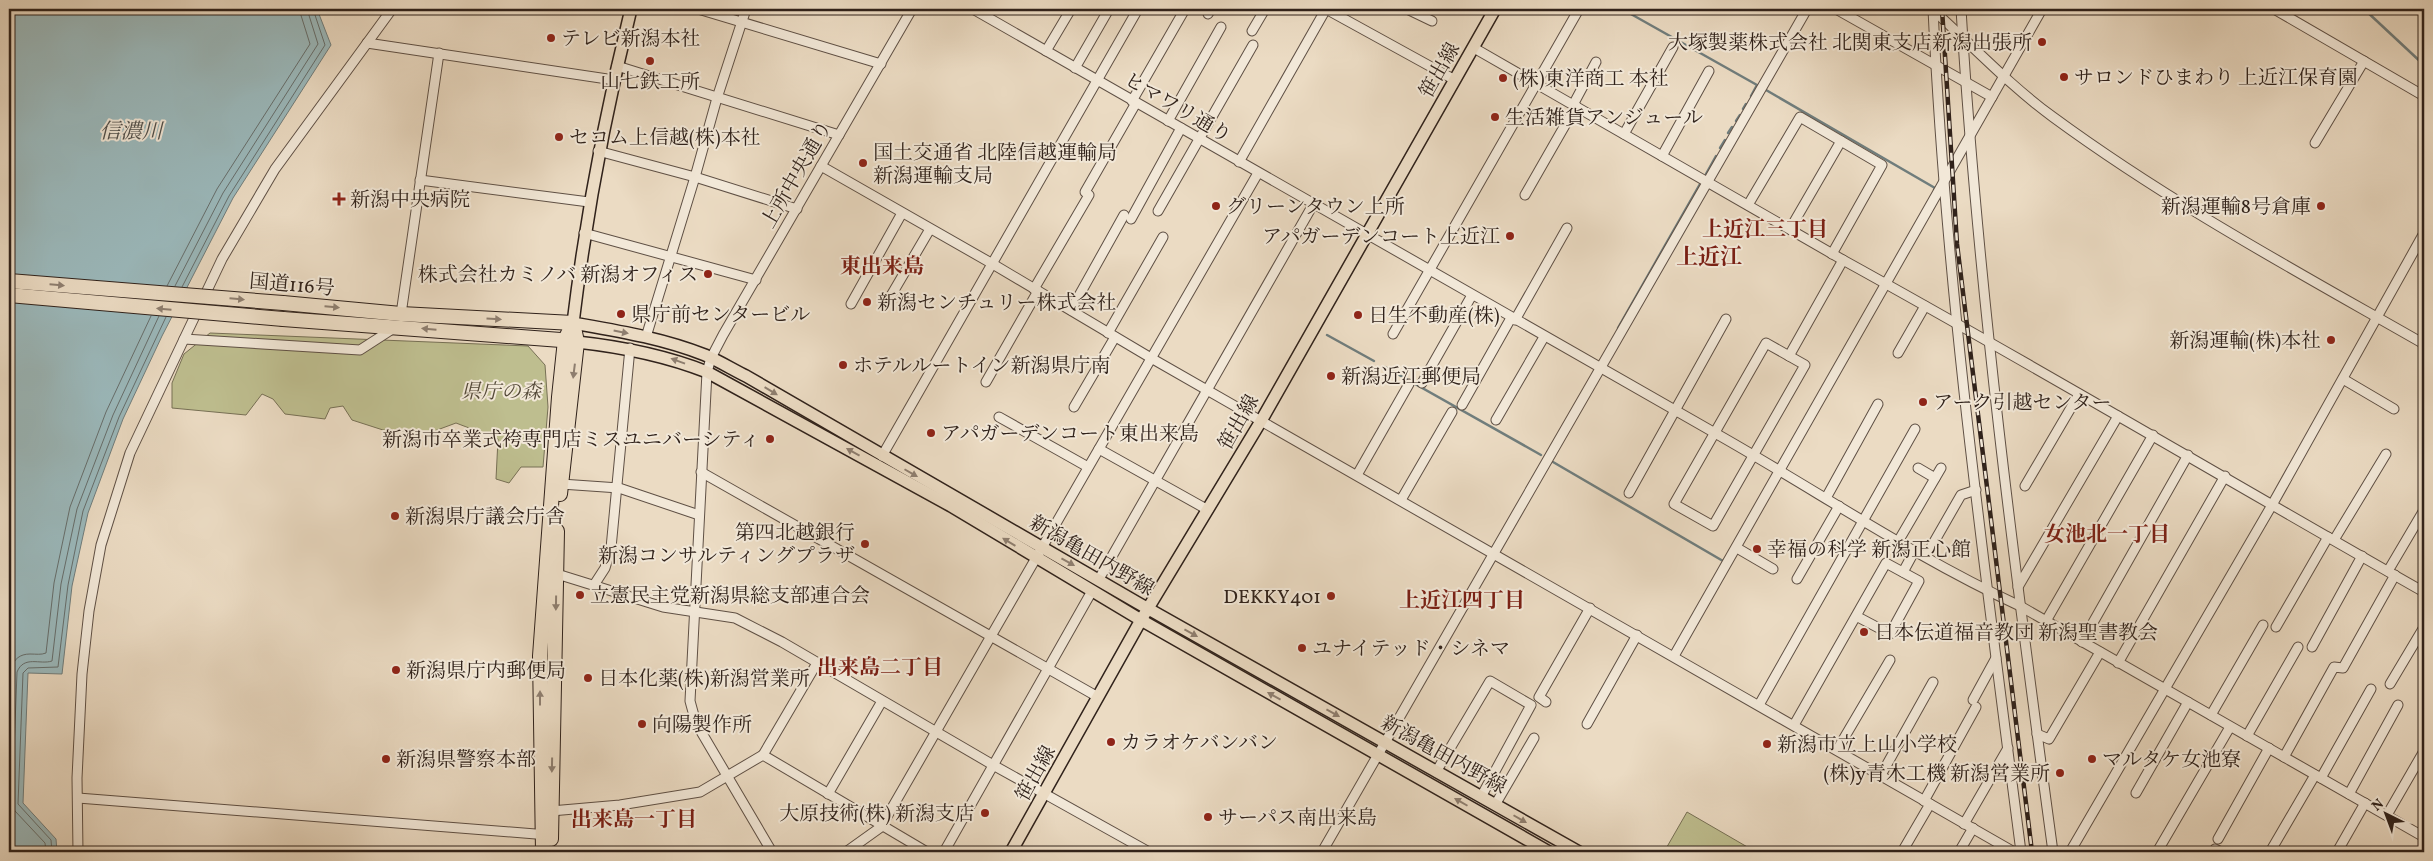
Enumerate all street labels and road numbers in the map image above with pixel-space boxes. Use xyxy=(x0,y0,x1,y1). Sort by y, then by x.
street label: 笹出線 xyxy=(1414,38,1468,104)
street label: ヒマワリ通り xyxy=(1118,67,1236,151)
street label: 上所中央通り xyxy=(756,116,840,234)
street label: 国道116号 xyxy=(248,268,336,304)
street label: 笹出線 xyxy=(1213,390,1267,456)
street label: 新潟亀田内野線 xyxy=(1023,510,1159,604)
street label: 新潟亀田内野線 xyxy=(1375,710,1511,802)
street label: 笹出線 xyxy=(1010,741,1064,807)

